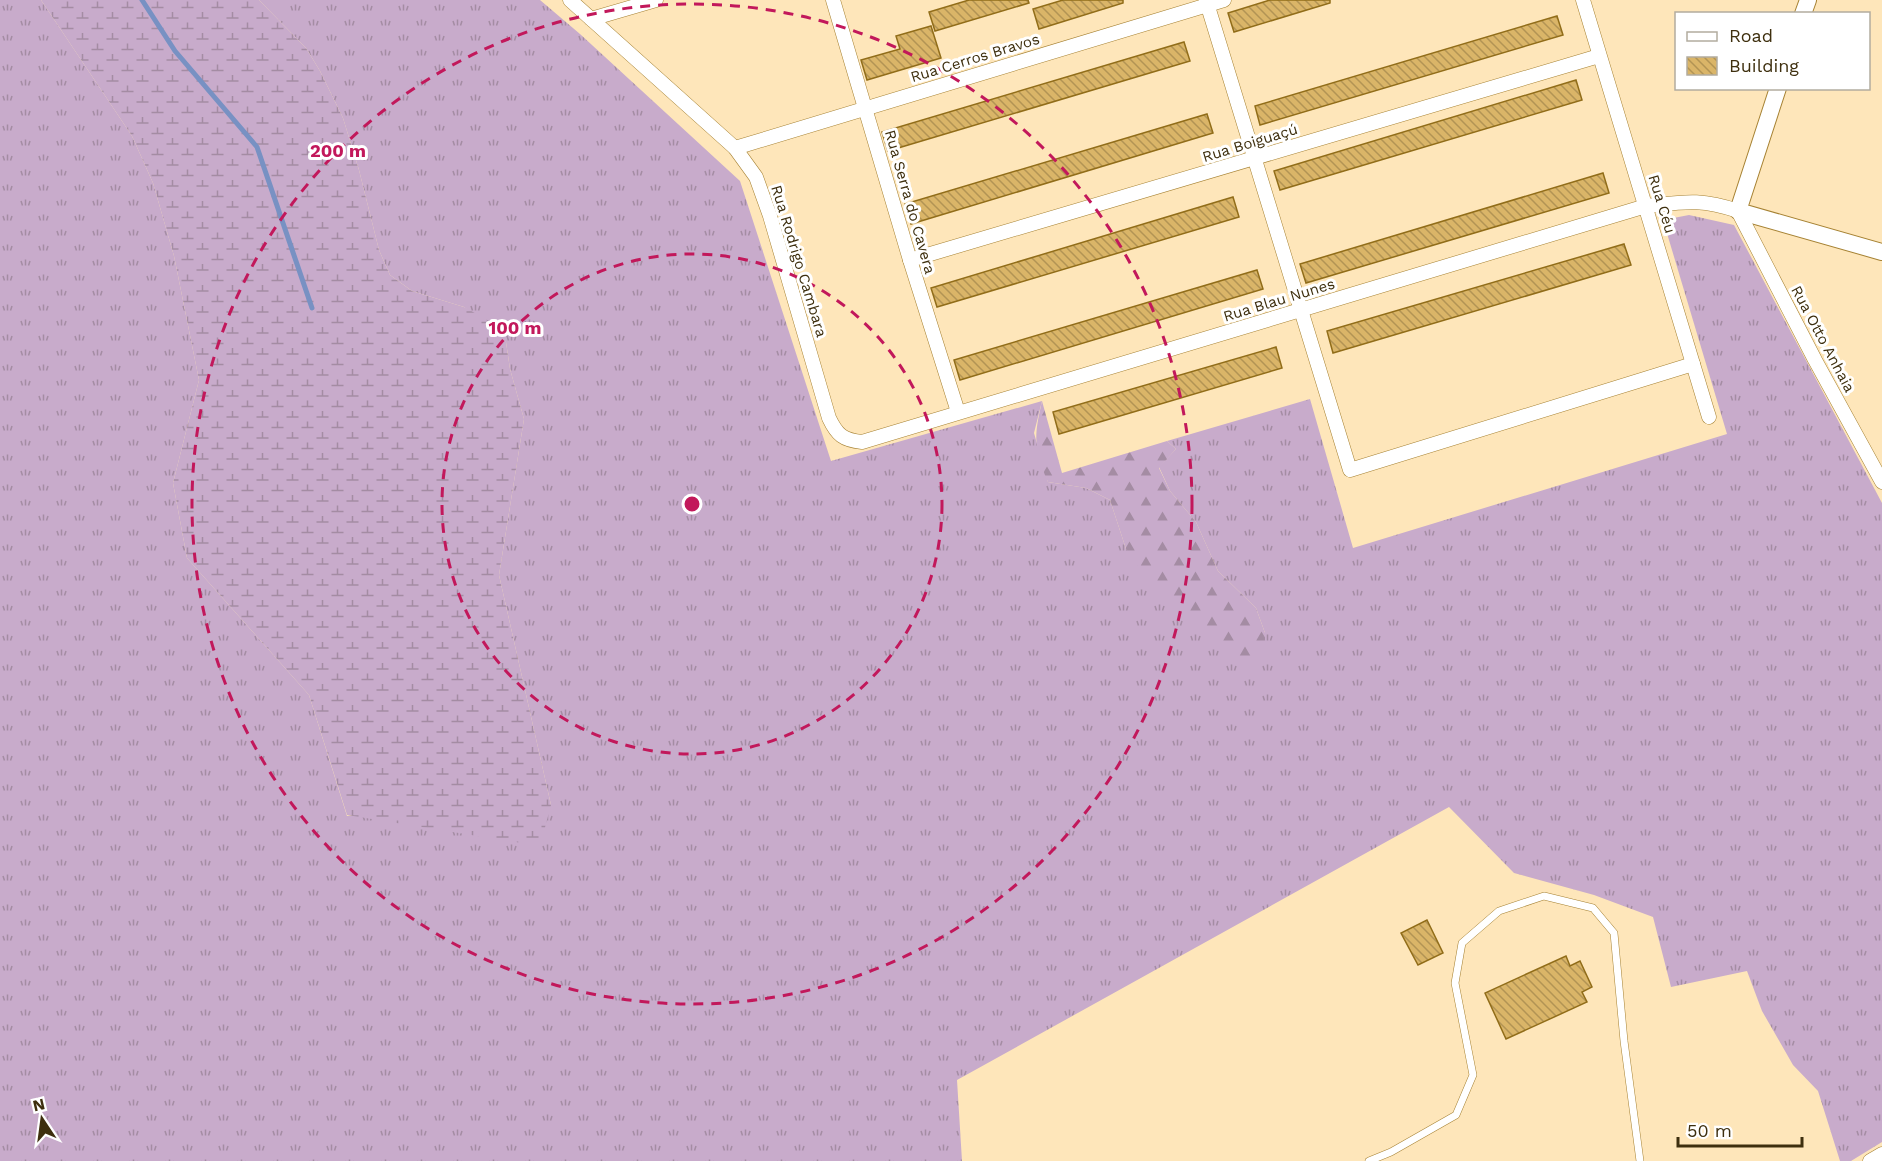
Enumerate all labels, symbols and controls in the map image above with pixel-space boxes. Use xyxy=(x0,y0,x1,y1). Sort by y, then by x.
legend xyxy=(1675,12,1870,90)
text: Road xyxy=(1729,25,1773,46)
street label: Rua Cerros Bravos xyxy=(908,30,1042,86)
text: Building xyxy=(1729,55,1799,76)
street label: Rua Boiguaçú xyxy=(1200,120,1300,166)
street label: Rua Serra do Cavera xyxy=(881,128,939,276)
text: 200 m xyxy=(310,140,366,161)
street label: Rua Céu xyxy=(1645,172,1679,236)
street label: Rua Rodrigo Cambara xyxy=(767,183,831,340)
street label: Rua Blau Nunes xyxy=(1221,274,1337,326)
street label: Rua Otto Anhaia xyxy=(1787,283,1859,396)
text: 100 m xyxy=(488,317,542,338)
centre of rings xyxy=(682,494,702,514)
north arrow xyxy=(12,1089,72,1149)
text: N xyxy=(31,1094,47,1115)
scale bar xyxy=(1678,1110,1802,1148)
text: 50 m xyxy=(1687,1120,1732,1141)

